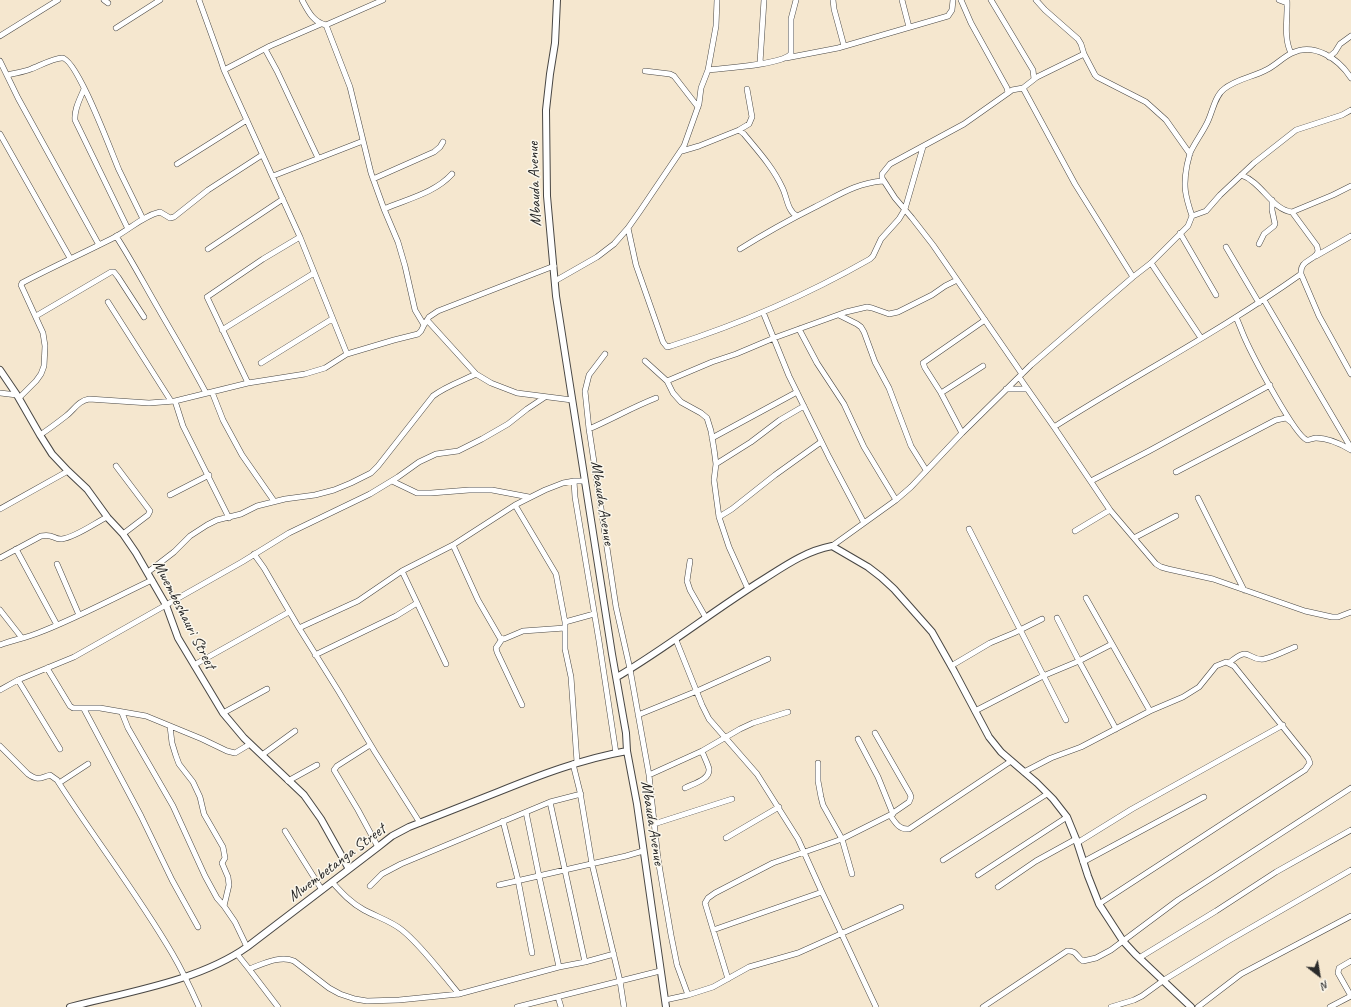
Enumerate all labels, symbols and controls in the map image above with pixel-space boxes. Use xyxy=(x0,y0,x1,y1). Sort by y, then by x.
street label: Mbauda Avenue xyxy=(524,141,546,227)
street label: Mbauda Avenue xyxy=(586,460,618,546)
street label: Mwembeshauri Street xyxy=(148,557,220,673)
street label: Mbauda Avenue xyxy=(636,780,668,866)
street label: Mwembetanga Street xyxy=(284,820,390,906)
north arrow xyxy=(1299,955,1339,995)
text: N xyxy=(1319,978,1332,993)

